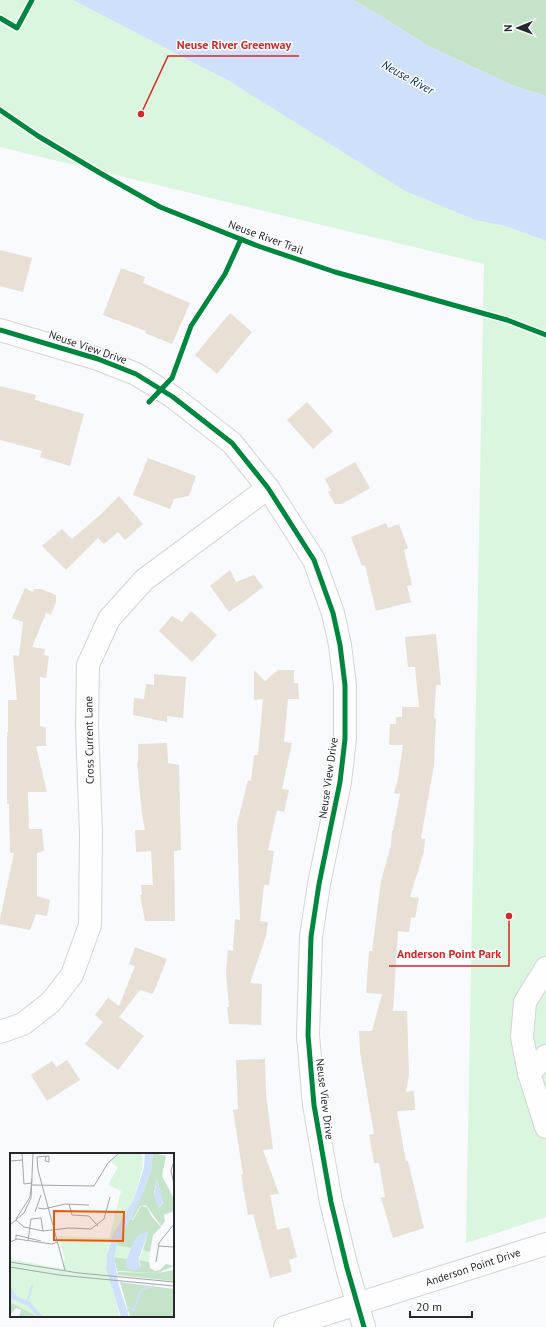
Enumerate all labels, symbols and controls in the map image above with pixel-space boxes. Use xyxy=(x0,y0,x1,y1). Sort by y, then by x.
north arrow xyxy=(498,8,538,48)
text: N xyxy=(501,24,515,32)
callout: Neuse River Greenway xyxy=(168,32,299,56)
text: Neuse River Greenway xyxy=(177,37,291,52)
water label: Neuse River xyxy=(379,57,438,98)
street label: Neuse River Trail xyxy=(226,217,306,257)
street label: Neuse View Drive xyxy=(47,327,129,367)
street label: Cross Current Lane xyxy=(81,695,97,784)
street label: Neuse View Drive xyxy=(315,736,341,819)
callout: Anderson Point Park xyxy=(389,942,509,966)
text: Anderson Point Park xyxy=(397,946,501,961)
street label: Neuse View Drive xyxy=(313,1058,337,1141)
inset map xyxy=(10,1153,174,1317)
street label: Anderson Point Drive xyxy=(424,1245,523,1289)
scale bar xyxy=(410,1293,472,1319)
text: 20 m xyxy=(416,1299,442,1314)

